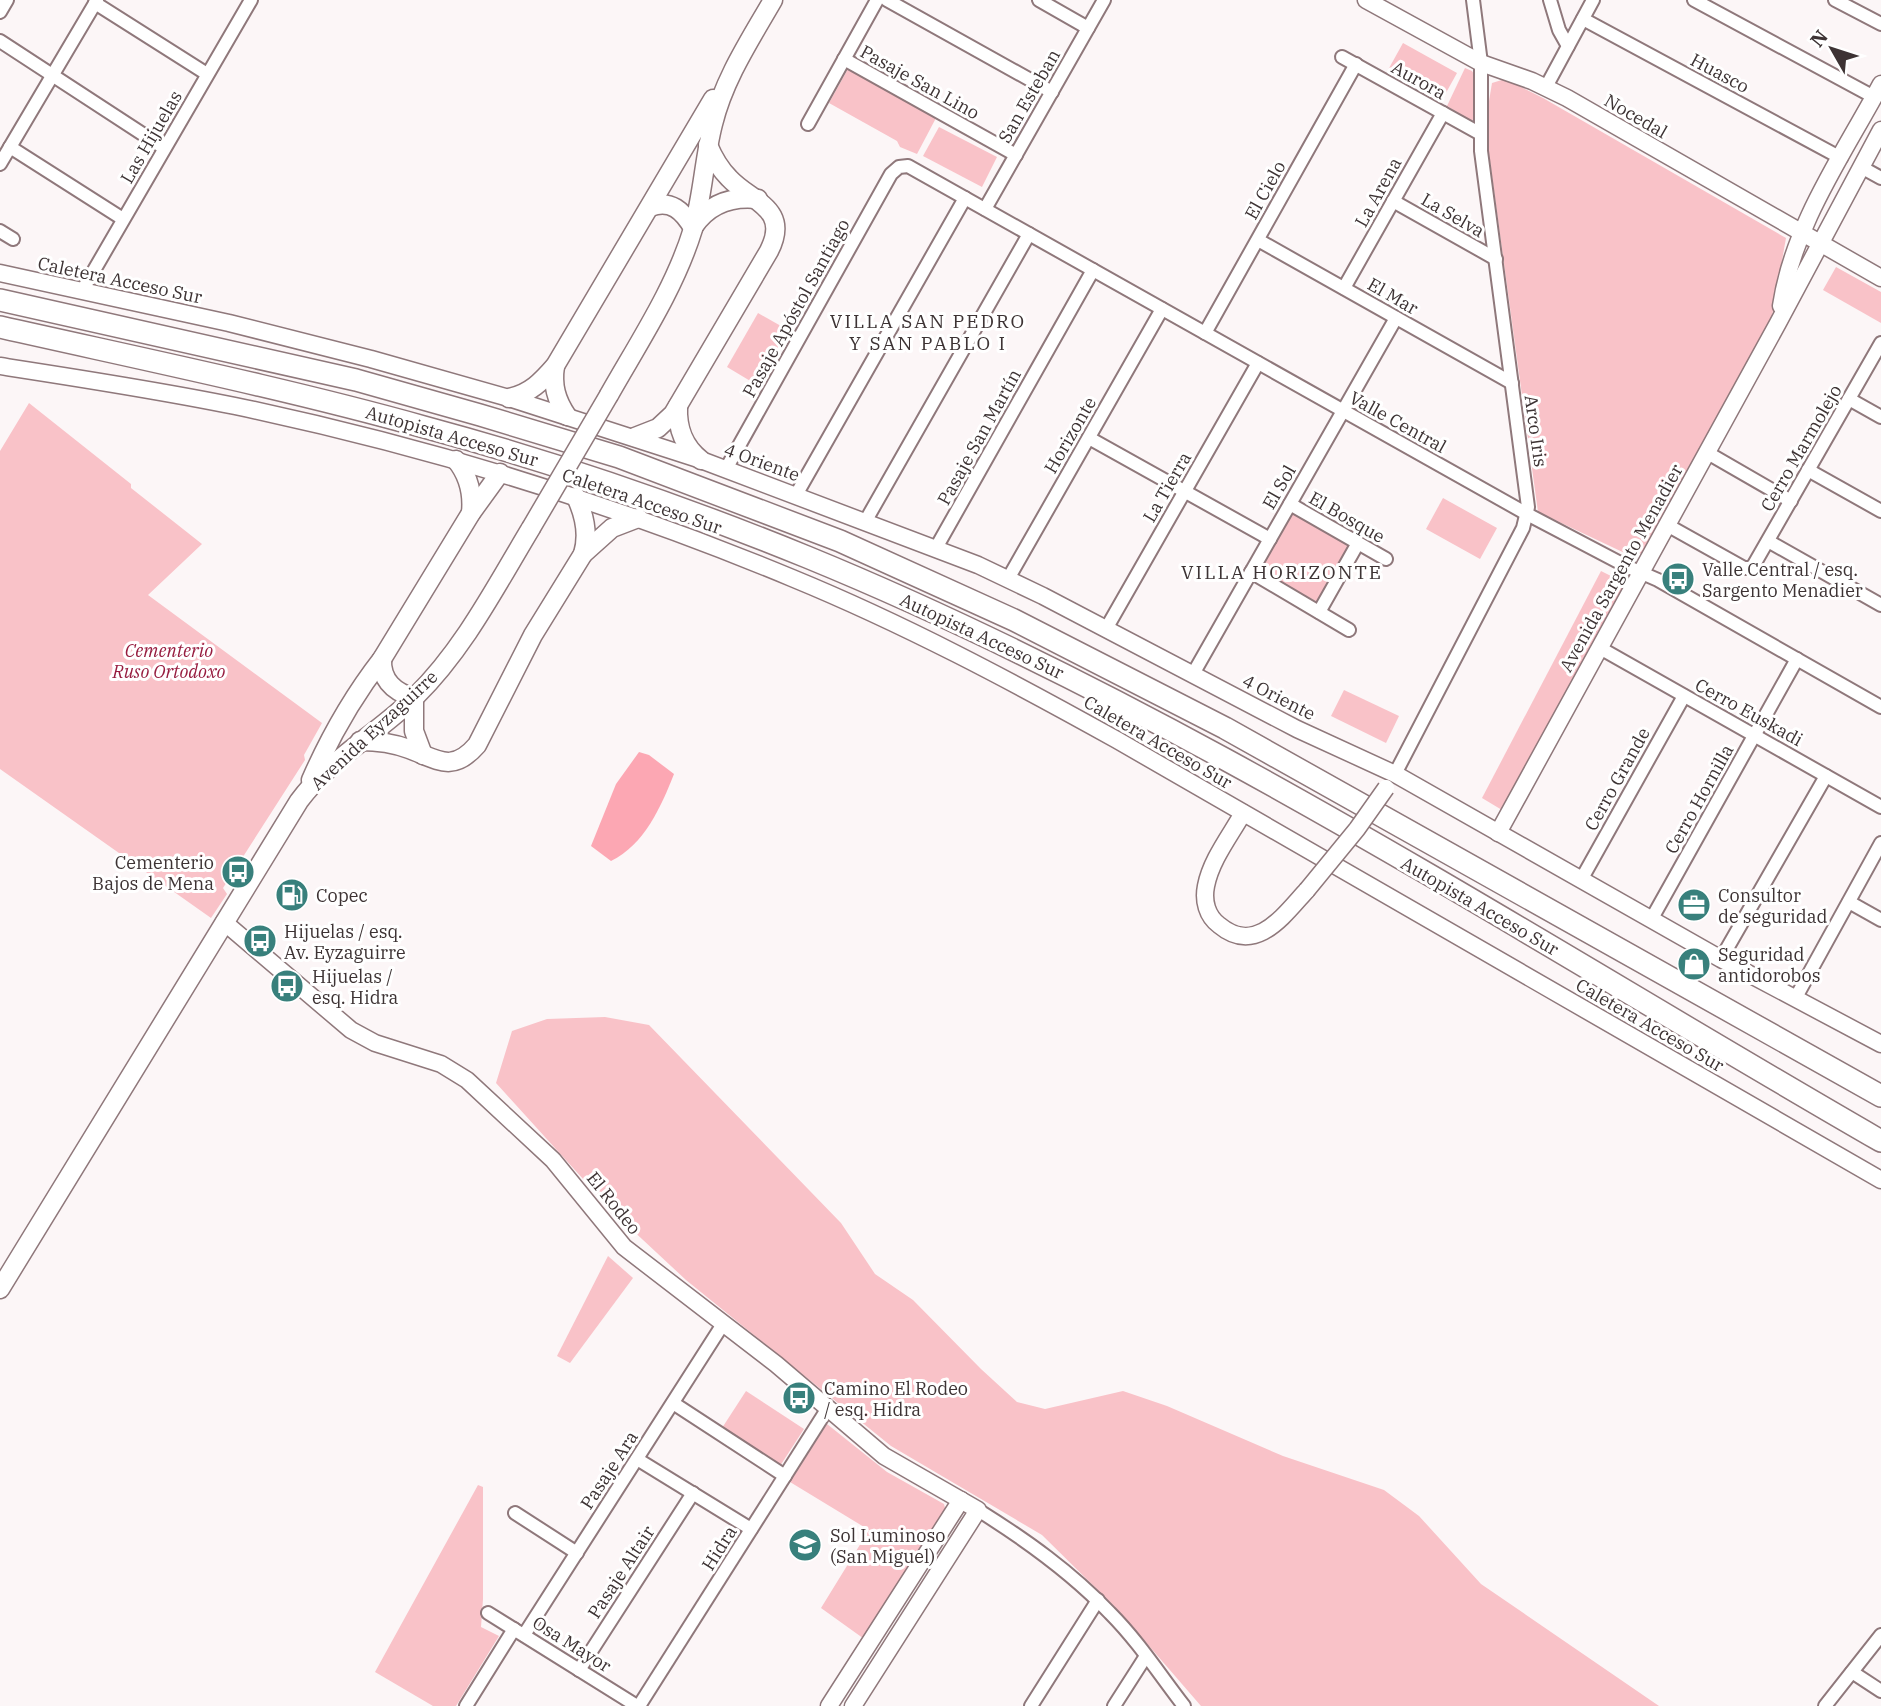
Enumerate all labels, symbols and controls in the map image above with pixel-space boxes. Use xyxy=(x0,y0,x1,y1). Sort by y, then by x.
north arrow xyxy=(1797,14,1867,84)
text: N xyxy=(1805,25,1833,52)
street label: Pasaje San Lino xyxy=(856,40,984,124)
street label: San Esteban xyxy=(993,45,1065,147)
street label: Huasco xyxy=(1687,48,1753,98)
street label: Aurora xyxy=(1388,56,1451,104)
street label: Las Hijuelas xyxy=(115,86,187,188)
street label: Nocedal xyxy=(1600,89,1672,143)
street label: La Arena xyxy=(1350,153,1407,231)
street label: El Cielo xyxy=(1240,157,1290,223)
street label: La Selva xyxy=(1417,188,1489,242)
street label: Pasaje Apóstol Santiago xyxy=(737,215,855,401)
street label: Caletera Acceso Sur xyxy=(36,251,204,309)
street label: El Mar xyxy=(1364,272,1422,320)
district label: VILLA SAN PEDRO Y SAN PABLO I xyxy=(830,309,1026,355)
street label: Pasaje San Martín xyxy=(932,365,1026,509)
street label: Cerro Marmolejo xyxy=(1755,380,1847,516)
street label: Valle Central xyxy=(1345,386,1451,458)
street label: Horizonte xyxy=(1039,393,1101,477)
street label: Arco Iris xyxy=(1520,394,1552,468)
street label: Autopista Acceso Sur xyxy=(363,400,541,472)
street label: 4 Oriente xyxy=(721,438,803,486)
street label: La Tierra xyxy=(1138,448,1196,526)
street label: Avenida Sargento Menadier xyxy=(1554,460,1688,676)
street label: El Sol xyxy=(1257,461,1301,513)
street label: Caletera Acceso Sur xyxy=(559,463,725,539)
street label: El Bosque xyxy=(1305,486,1389,548)
place label: Valle Central / esq. Sargento Menadier xyxy=(1702,558,1863,602)
district label: VILLA HORIZONTE xyxy=(1181,560,1383,584)
bus stop icon: Valle Central / esq. Sargento Menadier xyxy=(1659,560,1697,598)
street label: Autopista Acceso Sur xyxy=(896,588,1068,684)
park label: Cementerio Ruso Ortodoxo xyxy=(112,639,226,683)
street label: Avenida Eyzaguirre xyxy=(306,665,442,795)
street label: 4 Oriente xyxy=(1239,669,1319,725)
street label: Cerro Euskadi xyxy=(1691,673,1807,751)
street label: Caletera Acceso Sur xyxy=(1080,690,1236,794)
street label: Cerro Grande xyxy=(1579,723,1655,835)
street label: Cerro Hornilla xyxy=(1659,740,1739,858)
place label: Cementerio Bajos de Mena xyxy=(92,851,214,895)
street label: Autopista Acceso Sur xyxy=(1397,851,1563,961)
bus stop icon: Cementerio Bajos de Mena xyxy=(219,853,257,891)
fuel station icon: Copec xyxy=(273,876,311,914)
place label: Copec xyxy=(316,884,368,907)
place label: Consultor de seguridad xyxy=(1718,884,1828,928)
office icon: Consultor de seguridad xyxy=(1675,886,1713,924)
place label: Hijuelas / esq. Av. Eyzaguirre xyxy=(284,920,406,964)
bus stop icon: Hijuelas / esq. Av. Eyzaguirre xyxy=(241,922,279,960)
place label: Seguridad antidorobos xyxy=(1718,943,1820,987)
shop icon: Seguridad antidorobos xyxy=(1675,945,1713,983)
place label: Hijuelas / esq. Hidra xyxy=(312,965,399,1009)
bus stop icon: Hijuelas / esq. Hidra xyxy=(268,967,306,1005)
street label: Caletera Acceso Sur xyxy=(1572,973,1728,1077)
street label: El Rodeo xyxy=(582,1167,646,1239)
place label: Camino El Rodeo / esq. Hidra xyxy=(824,1377,968,1421)
bus stop icon: Camino El Rodeo / esq. Hidra xyxy=(780,1379,818,1417)
street label: Pasaje Ara xyxy=(575,1426,643,1514)
street label: Pasaje Altair xyxy=(582,1521,660,1623)
street label: Hidra xyxy=(696,1521,742,1575)
place label: Sol Luminoso (San Miguel) xyxy=(830,1524,945,1568)
school or university icon: Sol Luminoso (San Miguel) xyxy=(786,1526,824,1564)
street label: Osa Mayor xyxy=(528,1611,616,1677)

